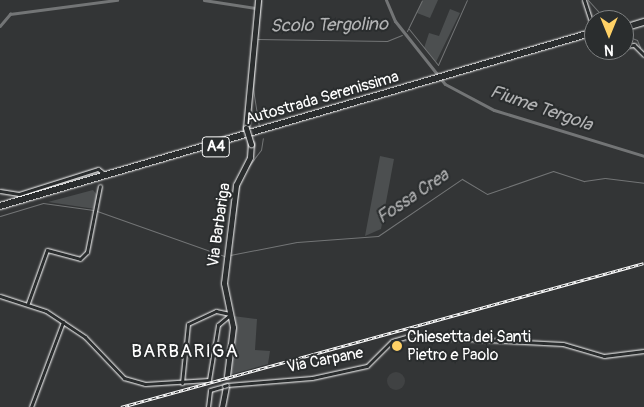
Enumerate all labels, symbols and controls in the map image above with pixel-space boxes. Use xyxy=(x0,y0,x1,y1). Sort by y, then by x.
north arrow xyxy=(584,10,634,60)
water label: Scolo Tergolino xyxy=(270,14,388,38)
text: N xyxy=(604,41,614,58)
street label: Autostrada Serenissima xyxy=(243,67,401,129)
water label: Fiume Tergola xyxy=(487,81,595,137)
road number: A4 xyxy=(201,134,231,160)
water label: Fossa Crea xyxy=(373,165,453,229)
street label: Via Barbariga xyxy=(204,182,234,268)
place label: Chiesetta dei Santi Pietro e Paolo xyxy=(407,327,531,365)
marker: Chiesetta dei Santi Pietro e Paolo xyxy=(391,340,403,352)
district label: BARBARIGA xyxy=(130,341,240,363)
street label: Via Carpane xyxy=(285,343,365,377)

